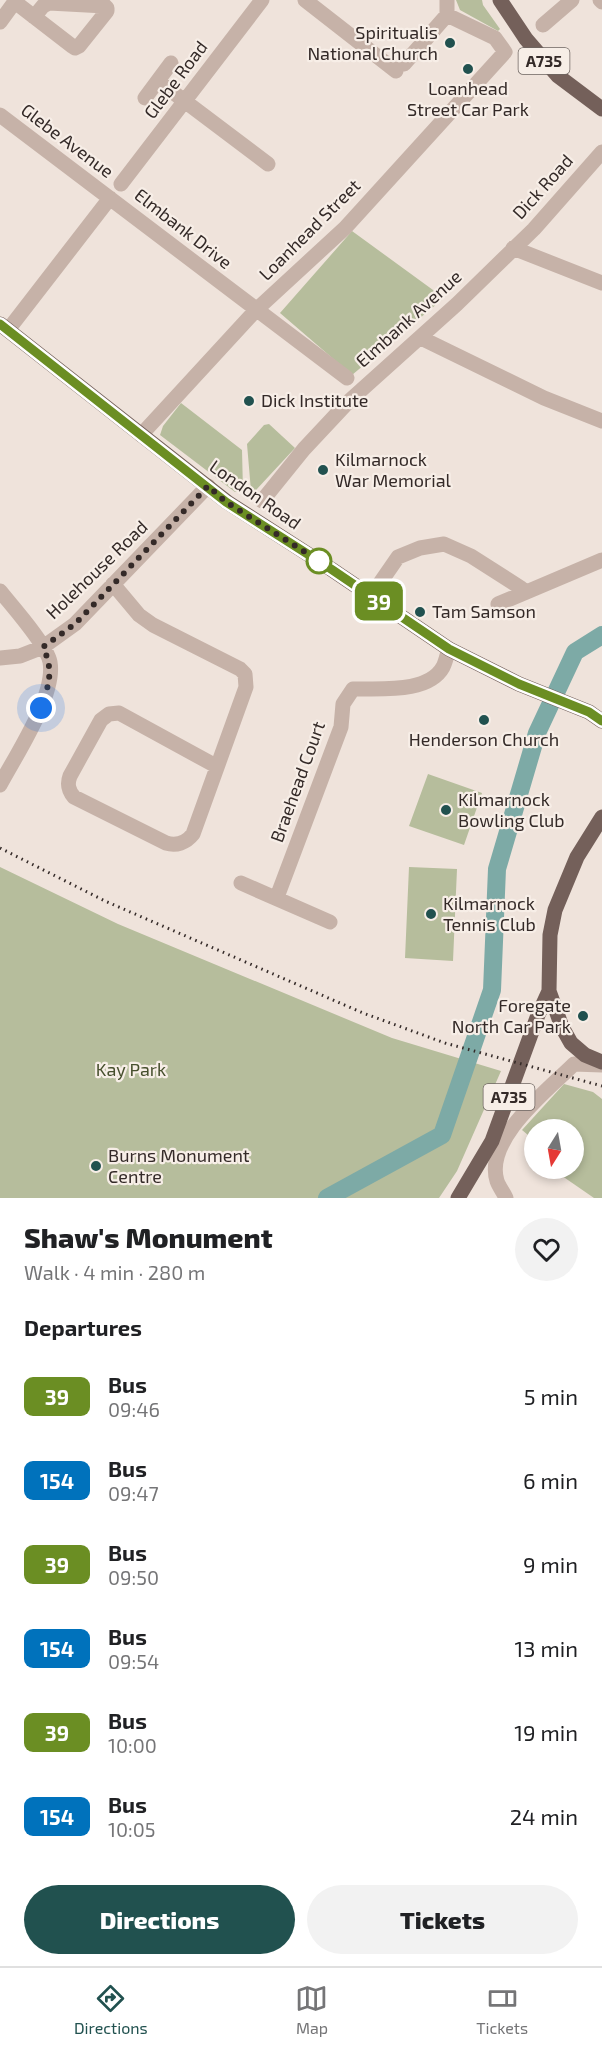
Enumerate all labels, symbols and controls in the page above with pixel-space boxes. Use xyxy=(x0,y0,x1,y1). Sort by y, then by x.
place label: Spiritualis National Church xyxy=(307,21,438,64)
street label: Glebe Road xyxy=(139,36,212,123)
marker: Spiritualis National Church xyxy=(443,36,457,50)
road number: A735 xyxy=(518,48,570,74)
marker: Loanhead Street Car Park xyxy=(461,62,475,76)
place label: Loanhead Street Car Park xyxy=(407,77,529,120)
street label: Glebe Avenue xyxy=(17,98,118,182)
street label: Dick Road xyxy=(507,149,577,223)
street label: Loanhead Street xyxy=(254,174,365,284)
street label: Elmbank Drive xyxy=(131,183,237,273)
street label: Elmbank Avenue xyxy=(351,265,466,371)
place label: Dick Institute xyxy=(261,389,369,411)
marker: Dick Institute xyxy=(242,394,256,408)
place label: Kilmarnock War Memorial xyxy=(335,448,452,491)
street label: London Road xyxy=(206,455,305,534)
marker: Kilmarnock War Memorial xyxy=(316,463,330,477)
street label: Holehouse Road xyxy=(41,515,152,623)
unlabelled marker xyxy=(306,548,332,574)
line badge: 39 xyxy=(352,582,406,620)
text: 39 xyxy=(367,589,391,614)
place label: Tam Samson xyxy=(432,600,536,622)
marker: Tam Samson xyxy=(413,605,427,619)
your location xyxy=(26,693,56,723)
marker: Henderson Church xyxy=(477,713,491,727)
street label: Braehead Court xyxy=(265,718,329,845)
place label: Henderson Church xyxy=(409,728,559,750)
place label: Kilmarnock Bowling Club xyxy=(458,788,565,831)
marker: Kilmarnock Bowling Club xyxy=(439,803,453,817)
place label: Kilmarnock Tennis Club xyxy=(443,892,536,935)
marker: Kilmarnock Tennis Club xyxy=(424,907,438,921)
place label: Foregate North Car Park xyxy=(452,994,571,1037)
marker: Foregate North Car Park xyxy=(576,1009,590,1023)
park label: Kay Park xyxy=(96,1058,166,1080)
road number: A735 xyxy=(484,1084,534,1110)
north arrow xyxy=(524,1119,584,1179)
map controls xyxy=(524,1119,584,1179)
place label: Burns Monument Centre xyxy=(108,1144,250,1187)
marker: Burns Monument Centre xyxy=(89,1159,103,1173)
button: heart xyxy=(515,1218,578,1281)
text: Shaw's Monument xyxy=(24,1220,273,1254)
text: Walk · 4 min · 280 m xyxy=(24,1260,205,1284)
text: Departures xyxy=(24,1314,142,1340)
text: Bus xyxy=(108,1371,147,1397)
text: 5 min xyxy=(524,1383,578,1409)
text: 39 xyxy=(45,1384,69,1409)
text: 09:46 xyxy=(108,1397,160,1421)
text: Bus xyxy=(108,1455,147,1481)
text: 6 min xyxy=(523,1467,578,1493)
text: 154 xyxy=(40,1468,74,1493)
text: 09:47 xyxy=(108,1481,159,1505)
text: Bus xyxy=(108,1539,147,1565)
text: 9 min xyxy=(523,1551,578,1577)
text: 39 xyxy=(45,1552,69,1577)
text: 09:50 xyxy=(108,1565,159,1589)
text: Bus xyxy=(108,1623,147,1649)
text: 13 min xyxy=(515,1635,578,1661)
text: 154 xyxy=(40,1636,74,1661)
text: 09:54 xyxy=(108,1649,159,1673)
text: Bus xyxy=(108,1707,147,1733)
text: 19 min xyxy=(514,1719,578,1745)
text: 39 xyxy=(45,1720,69,1745)
text: 10:00 xyxy=(108,1733,157,1757)
text: Bus xyxy=(108,1791,147,1817)
text: 24 min xyxy=(510,1803,578,1829)
text: 154 xyxy=(40,1804,74,1829)
text: 10:05 xyxy=(108,1817,156,1841)
button: Directions xyxy=(24,1885,295,1954)
button: Tickets xyxy=(307,1885,578,1954)
tab: Directions xyxy=(74,1982,148,2037)
tab: Map xyxy=(295,1982,328,2037)
tab: Tickets xyxy=(476,1982,528,2037)

